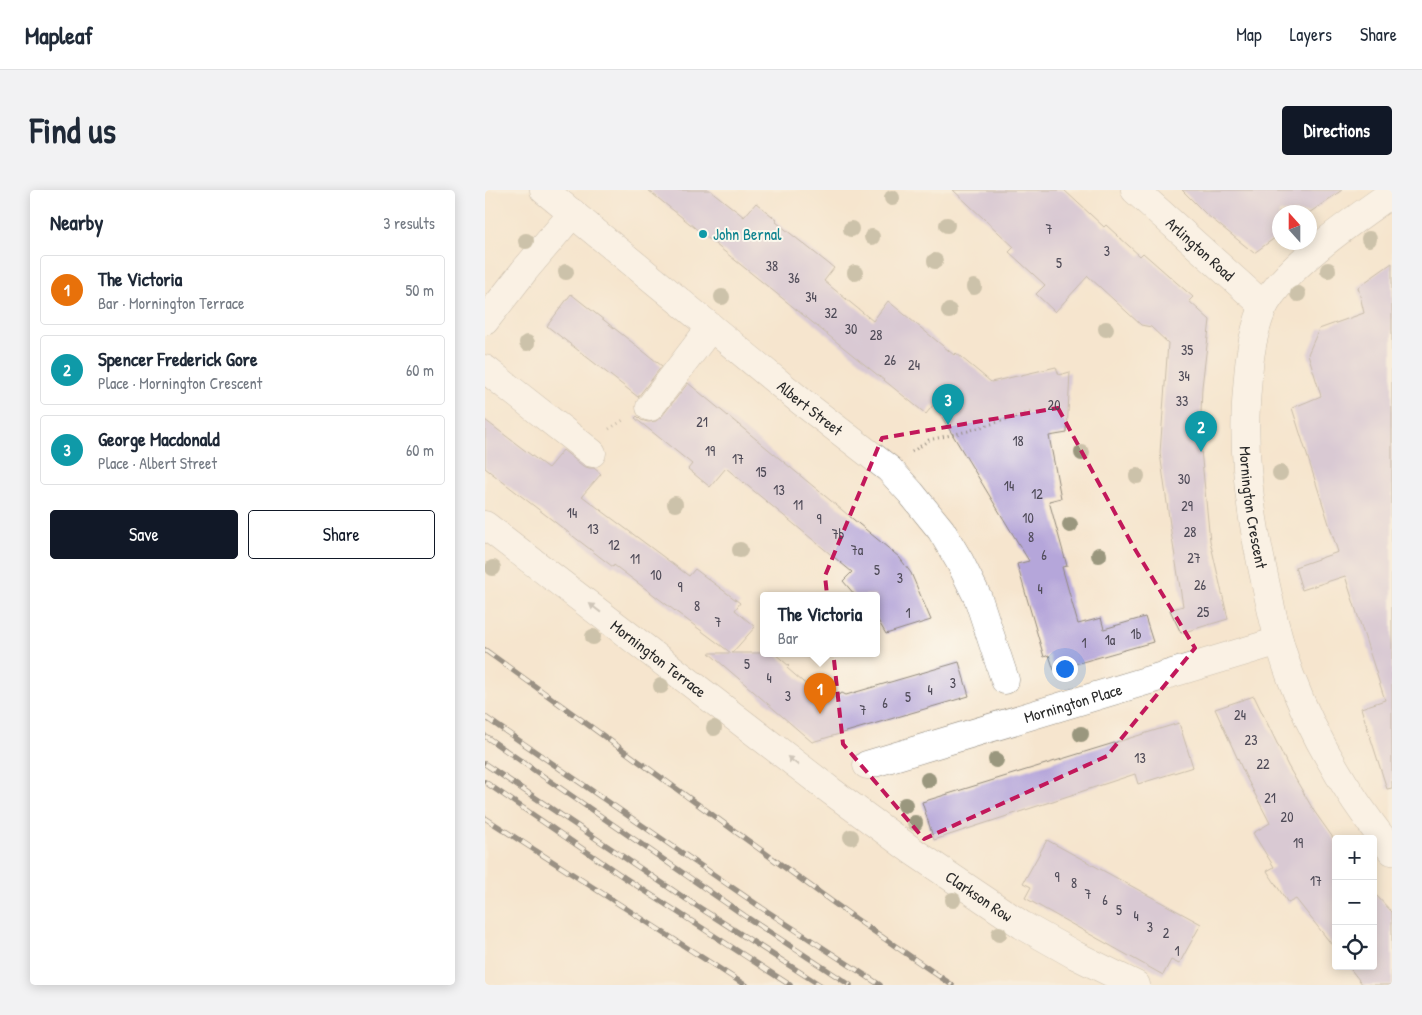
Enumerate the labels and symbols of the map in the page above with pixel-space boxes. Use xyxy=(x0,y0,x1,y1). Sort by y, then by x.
north arrow xyxy=(1272,205,1317,250)
street label: Arlington Road xyxy=(1161,212,1240,286)
house number: 7 xyxy=(1046,219,1053,238)
place label: John Bernal xyxy=(713,223,782,245)
marker: John Bernal xyxy=(697,228,709,240)
house number: 3 xyxy=(1104,241,1110,260)
house number: 5 xyxy=(1056,253,1062,272)
house number: 38 xyxy=(766,256,778,275)
house number: 36 xyxy=(788,268,800,287)
house number: 34 xyxy=(805,287,817,306)
house number: 32 xyxy=(825,303,838,322)
house number: 30 xyxy=(845,319,857,338)
house number: 28 xyxy=(870,325,882,344)
house number: 35 xyxy=(1181,340,1193,359)
house number: 26 xyxy=(884,350,896,369)
house number: 24 xyxy=(908,355,920,374)
house number: 34 xyxy=(1178,366,1190,385)
street label: Albert Street xyxy=(773,375,848,441)
pin: 3 xyxy=(932,384,964,425)
house number: 33 xyxy=(1176,391,1188,410)
house number: 20 xyxy=(1048,395,1060,414)
pin: 2 xyxy=(1185,411,1217,452)
house number: 21 xyxy=(696,412,708,431)
house number: 18 xyxy=(1012,431,1024,450)
house number: 19 xyxy=(705,441,715,460)
street label: Mornington Crescent xyxy=(1235,446,1273,571)
house number: 17 xyxy=(732,449,744,468)
house number: 15 xyxy=(755,462,767,481)
house number: 30 xyxy=(1178,469,1190,488)
house number: 14 xyxy=(1004,476,1014,495)
house number: 13 xyxy=(773,480,785,499)
house number: 12 xyxy=(1031,484,1043,503)
house number: 11 xyxy=(793,495,803,514)
house number: 29 xyxy=(1181,496,1193,515)
house number: 14 xyxy=(567,503,577,522)
house number: 10 xyxy=(1022,508,1034,527)
house number: 9 xyxy=(816,509,822,528)
house number: 13 xyxy=(587,519,599,538)
house number: 28 xyxy=(1184,522,1196,541)
house number: 7b xyxy=(832,524,845,543)
house number: 8 xyxy=(1028,527,1034,546)
house number: 12 xyxy=(608,535,620,554)
house number: 7a xyxy=(851,540,864,559)
house number: 6 xyxy=(1041,545,1047,564)
house number: 27 xyxy=(1187,548,1201,567)
house number: 11 xyxy=(630,549,640,568)
house number: 5 xyxy=(874,560,880,579)
house number: 10 xyxy=(650,565,662,584)
house number: 3 xyxy=(897,568,903,587)
house number: 26 xyxy=(1194,575,1206,594)
house number: 9 xyxy=(677,577,683,596)
house number: 4 xyxy=(1037,579,1043,598)
house number: 8 xyxy=(694,596,700,615)
house number: 25 xyxy=(1197,602,1209,621)
one-way arrow xyxy=(589,603,602,614)
house number: 1 xyxy=(905,603,911,622)
house number: 7 xyxy=(715,612,722,631)
street label: Mornington Terrace xyxy=(606,615,712,703)
house number: 1b xyxy=(1131,624,1142,643)
house number: 1a xyxy=(1105,630,1116,649)
house number: 1 xyxy=(1081,633,1087,652)
house number: 5 xyxy=(744,654,750,673)
your location xyxy=(1052,656,1078,682)
house number: 4 xyxy=(766,668,772,687)
pin: 1 xyxy=(804,673,836,714)
house number: 3 xyxy=(950,673,956,692)
street label: Mornington Place xyxy=(1021,678,1125,728)
house number: 4 xyxy=(927,680,933,699)
house number: 3 xyxy=(785,686,791,705)
house number: 5 xyxy=(905,687,911,706)
house number: 6 xyxy=(882,693,888,712)
house number: 7 xyxy=(860,700,867,719)
house number: 24 xyxy=(1234,705,1246,724)
house number: 23 xyxy=(1245,730,1257,749)
house number: 13 xyxy=(1134,748,1146,767)
house number: 22 xyxy=(1256,754,1270,773)
one-way arrow xyxy=(786,756,800,766)
house number: 21 xyxy=(1264,788,1276,807)
house number: 20 xyxy=(1281,807,1293,826)
house number: 19 xyxy=(1293,833,1303,852)
street label: Clarkson Row xyxy=(941,865,1017,927)
house number: 9 xyxy=(1054,867,1060,886)
house number: 17 xyxy=(1310,871,1322,890)
house number: 8 xyxy=(1071,873,1077,892)
house number: 7 xyxy=(1085,884,1092,903)
house number: 6 xyxy=(1102,890,1108,909)
house number: 5 xyxy=(1116,900,1122,919)
house number: 4 xyxy=(1133,906,1139,925)
house number: 3 xyxy=(1147,917,1153,936)
house number: 2 xyxy=(1163,923,1170,942)
house number: 1 xyxy=(1174,941,1180,960)

